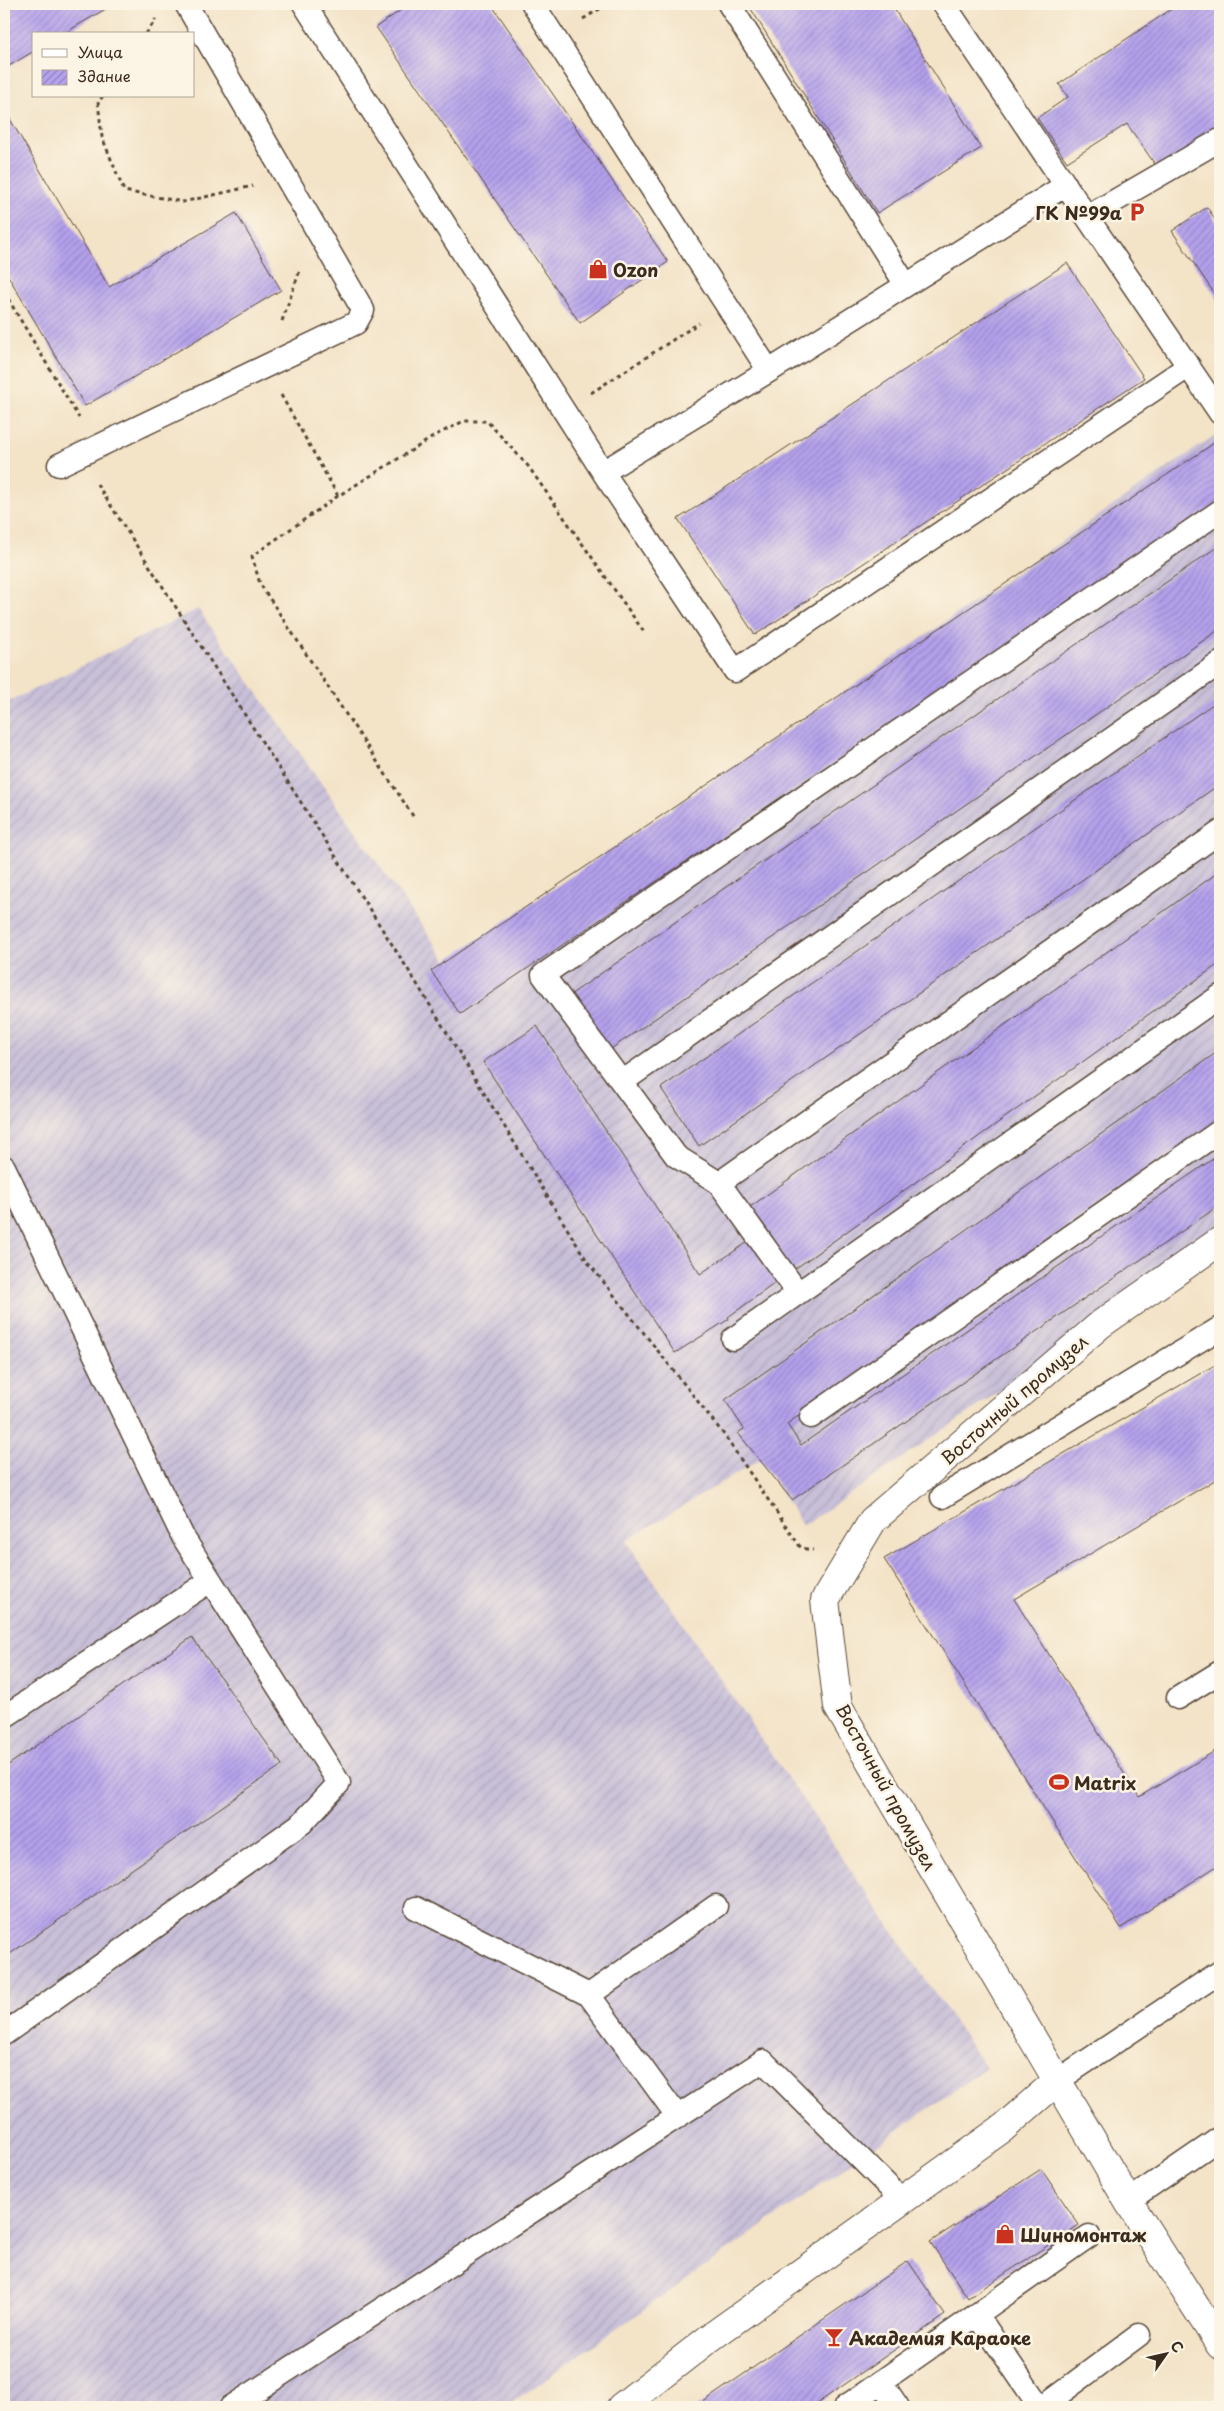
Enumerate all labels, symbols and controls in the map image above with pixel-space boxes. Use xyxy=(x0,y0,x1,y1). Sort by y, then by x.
legend xyxy=(32,32,195,98)
text: Улица xyxy=(78,40,123,63)
text: Здание xyxy=(78,64,131,87)
place label: ГК №99а xyxy=(1035,199,1122,226)
parking icon: ГК №99а xyxy=(1126,201,1148,223)
place label: Ozon xyxy=(613,256,658,283)
shop icon: Ozon xyxy=(587,258,609,280)
street label: Восточный промузел xyxy=(935,1327,1093,1471)
street label: Восточный промузел xyxy=(830,1699,944,1875)
place label: Matrix xyxy=(1074,1769,1136,1796)
sports icon: Matrix xyxy=(1048,1771,1070,1793)
place label: Шиномонтаж xyxy=(1020,2221,1147,2248)
shop icon: Шиномонтаж xyxy=(994,2223,1016,2245)
place label: Академия Караоке xyxy=(849,2324,1031,2351)
bar icon: Академия Караоке xyxy=(823,2326,845,2348)
north arrow xyxy=(1142,2328,1192,2378)
text: С xyxy=(1166,2336,1189,2357)

